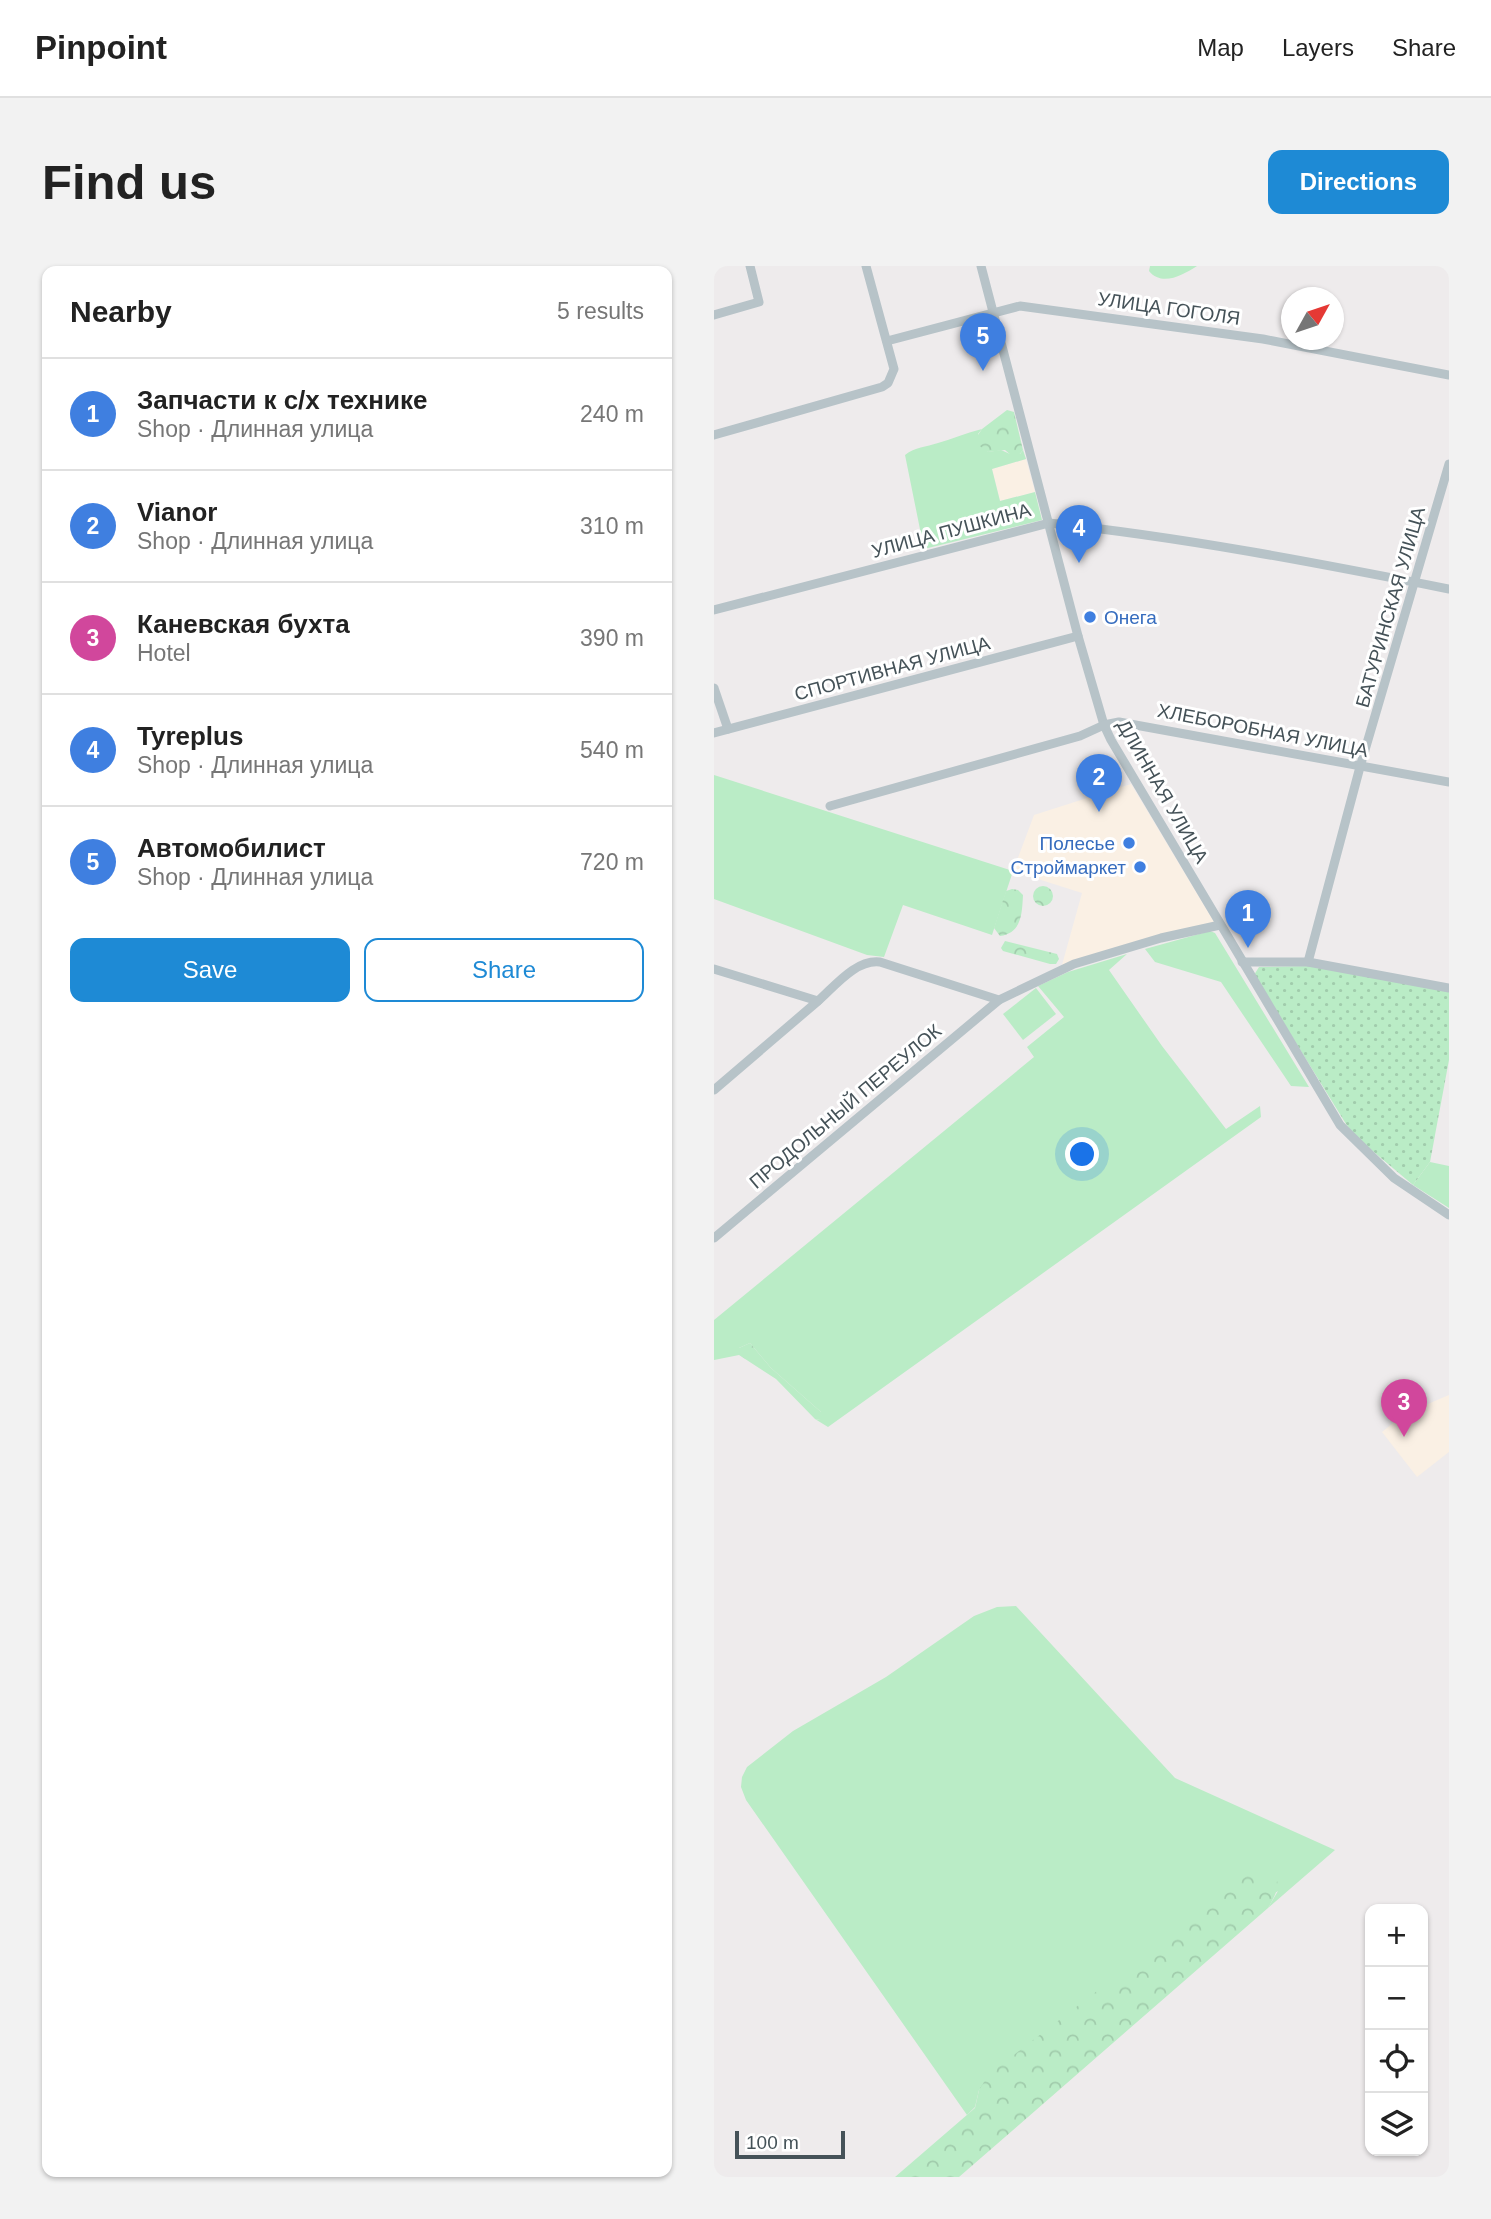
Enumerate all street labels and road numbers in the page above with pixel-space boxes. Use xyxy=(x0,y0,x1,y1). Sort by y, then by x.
street label: УЛИЦА ГОГОЛЯ xyxy=(1096,288,1241,329)
street label: УЛИЦА ПУШКИНА xyxy=(869,499,1033,562)
street label: БАТУРИНСКАЯ УЛИЦА xyxy=(1352,504,1429,710)
street label: СПОРТИВНАЯ УЛИЦА xyxy=(792,632,993,705)
street label: ХЛЕБОРОБНАЯ УЛИЦА xyxy=(1156,700,1370,761)
street label: ДЛИННАЯ УЛИЦА xyxy=(1113,716,1212,867)
street label: ПРОДОЛЬНЫЙ ПЕРЕУЛОК xyxy=(745,1020,945,1193)

